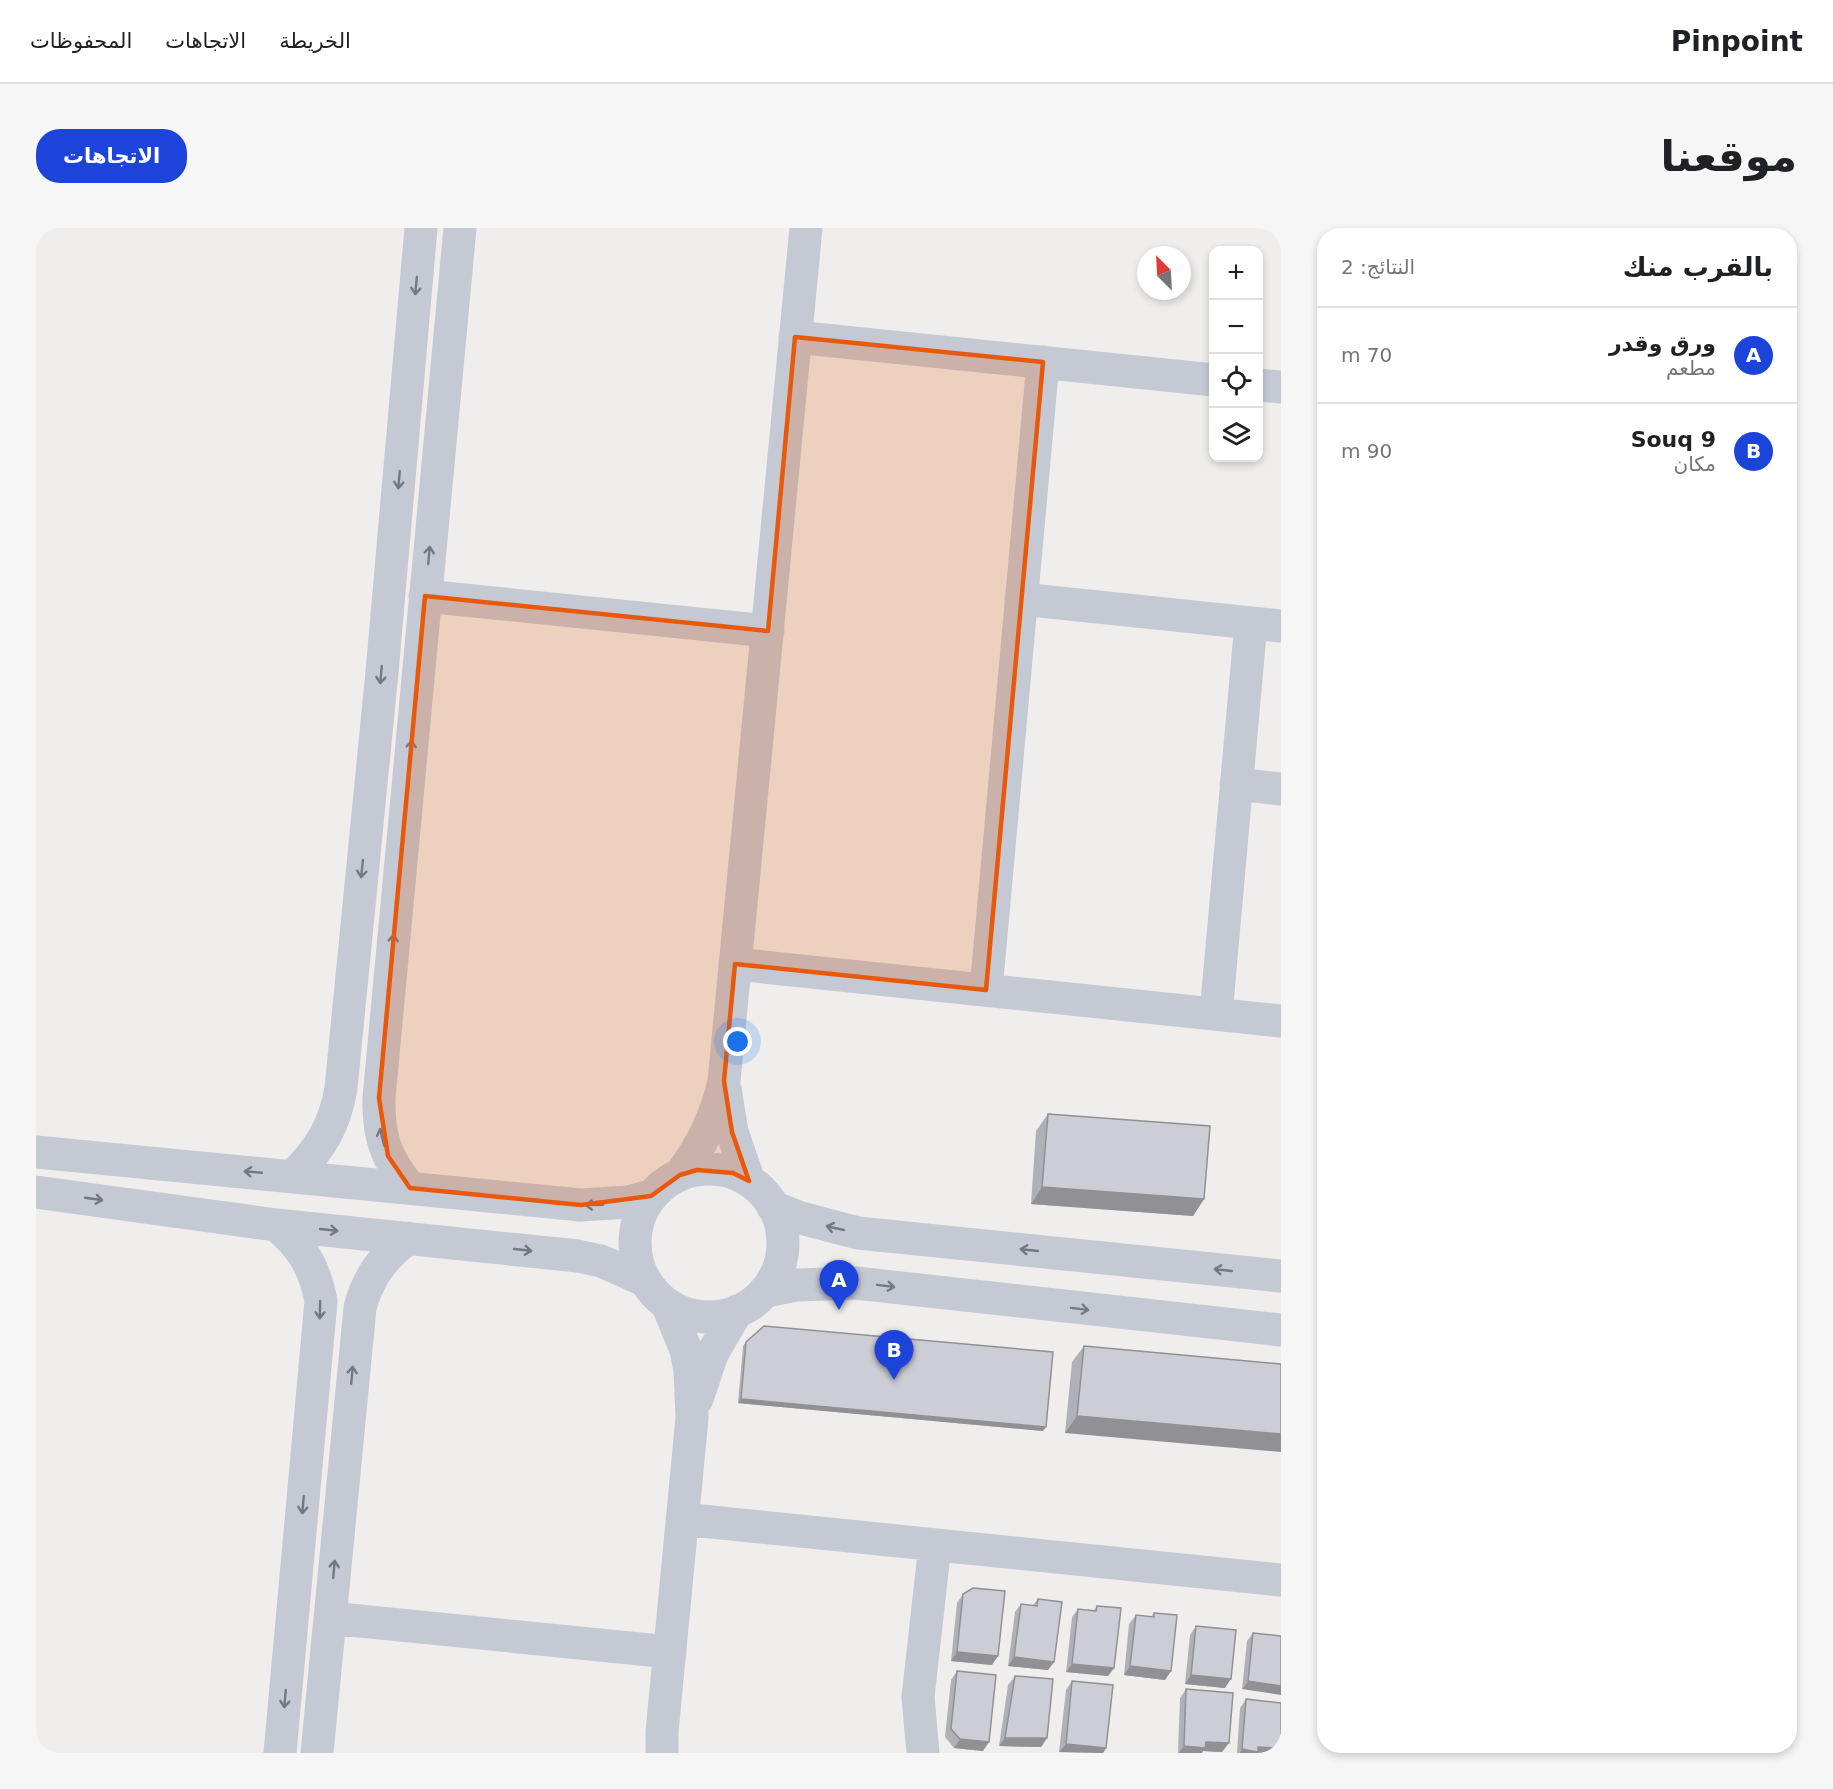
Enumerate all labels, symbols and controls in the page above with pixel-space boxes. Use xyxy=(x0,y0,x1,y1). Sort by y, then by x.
text: Pinpoint xyxy=(1671,25,1803,58)
text: المحفوظات xyxy=(30,29,132,53)
text: الاتجاهات xyxy=(165,29,246,53)
text: الخريطة xyxy=(279,29,351,53)
button: الاتجاهات xyxy=(36,129,187,183)
text: موقعنا xyxy=(1661,132,1797,181)
north arrow xyxy=(1137,246,1191,300)
map controls xyxy=(1209,246,1263,462)
button: + xyxy=(1209,246,1263,300)
text: بالقرب منك xyxy=(1623,252,1773,282)
text: النتائج: 2 xyxy=(1341,255,1415,279)
one-way arrow xyxy=(410,276,421,296)
button: − xyxy=(1209,300,1263,354)
text: ورق وقدر xyxy=(1609,331,1716,356)
text: 70 m xyxy=(1341,343,1392,367)
text: A xyxy=(1746,343,1761,367)
button: locate xyxy=(1209,354,1263,408)
text: مطعم xyxy=(1666,356,1716,380)
button: layers xyxy=(1209,408,1263,462)
text: Souq 9 xyxy=(1631,427,1716,452)
text: 90 m xyxy=(1341,439,1392,463)
text: B xyxy=(1746,439,1761,463)
text: مكان xyxy=(1673,452,1716,476)
one-way arrow xyxy=(393,470,404,490)
one-way arrow xyxy=(424,546,435,566)
one-way arrow xyxy=(375,664,386,684)
one-way arrow xyxy=(406,740,417,760)
one-way arrow xyxy=(356,858,367,878)
one-way arrow xyxy=(388,934,399,954)
your location xyxy=(723,1027,752,1056)
one-way arrow xyxy=(376,1128,388,1147)
one-way arrow xyxy=(244,1166,264,1177)
one-way arrow xyxy=(84,1194,103,1205)
one-way arrow xyxy=(584,1199,604,1210)
one-way arrow xyxy=(826,1221,845,1233)
one-way arrow xyxy=(319,1225,338,1236)
one-way arrow xyxy=(1019,1244,1039,1255)
one-way arrow xyxy=(512,1245,532,1256)
pin: A xyxy=(820,1260,858,1310)
one-way arrow xyxy=(1213,1264,1233,1275)
one-way arrow xyxy=(876,1281,896,1292)
one-way arrow xyxy=(314,1300,326,1320)
one-way arrow xyxy=(1070,1303,1090,1314)
pin: B xyxy=(874,1330,914,1380)
one-way arrow xyxy=(347,1366,358,1386)
one-way arrow xyxy=(297,1494,308,1514)
one-way arrow xyxy=(329,1560,340,1580)
one-way arrow xyxy=(279,1688,290,1708)

